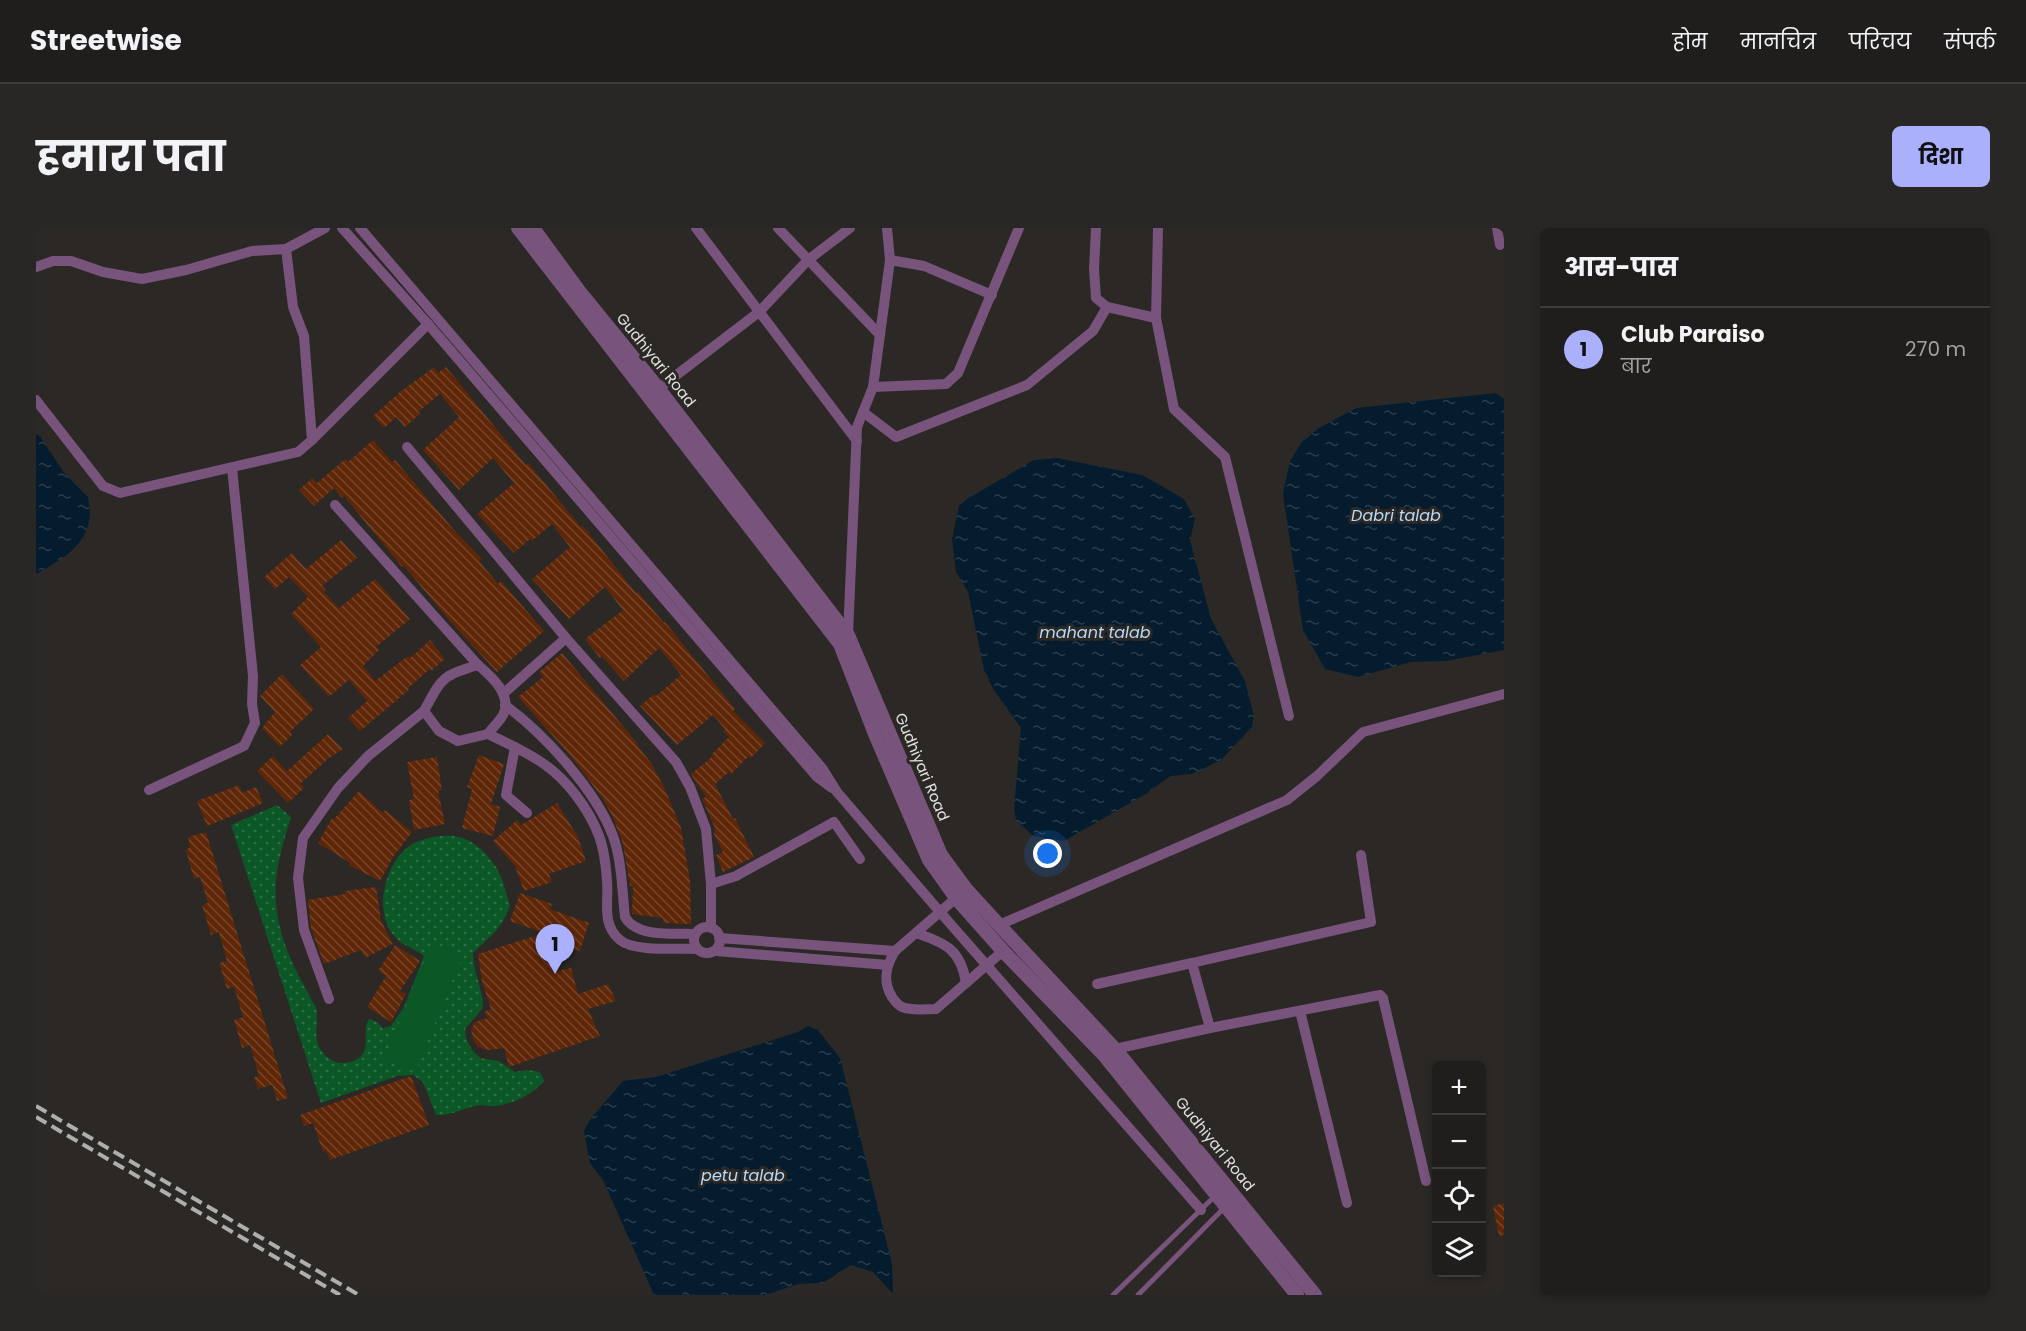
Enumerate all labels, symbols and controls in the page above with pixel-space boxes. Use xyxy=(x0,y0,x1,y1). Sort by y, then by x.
text: Streetwise xyxy=(30,21,182,60)
text: होम xyxy=(1673,27,1708,56)
text: मानचित्र xyxy=(1741,27,1816,56)
text: परिचय xyxy=(1849,27,1911,56)
text: संपर्क xyxy=(1944,27,1996,56)
button: दिशा xyxy=(1892,126,1990,187)
text: हमारा पता xyxy=(36,127,226,186)
text: आस-पास xyxy=(1564,249,1678,285)
street label: Gudhiyari Road xyxy=(612,308,701,411)
text: Club Paraiso xyxy=(1621,319,1765,350)
text: 1 xyxy=(1580,335,1587,363)
text: 270 m xyxy=(1905,335,1966,363)
text: बार xyxy=(1621,352,1651,380)
water label: Dabri talab xyxy=(1351,504,1441,527)
water label: mahant talab xyxy=(1039,621,1151,644)
street label: Gudhiyari Road xyxy=(890,710,955,824)
your location xyxy=(1033,839,1062,868)
pin: 1 xyxy=(536,924,574,974)
map controls xyxy=(1432,1061,1486,1277)
button: + xyxy=(1432,1061,1486,1115)
street label: Gudhiyari Road xyxy=(1171,1092,1260,1195)
button: − xyxy=(1432,1115,1486,1169)
water label: petu talab xyxy=(700,1164,785,1187)
button: locate xyxy=(1432,1169,1486,1223)
button: layers xyxy=(1432,1223,1486,1277)

